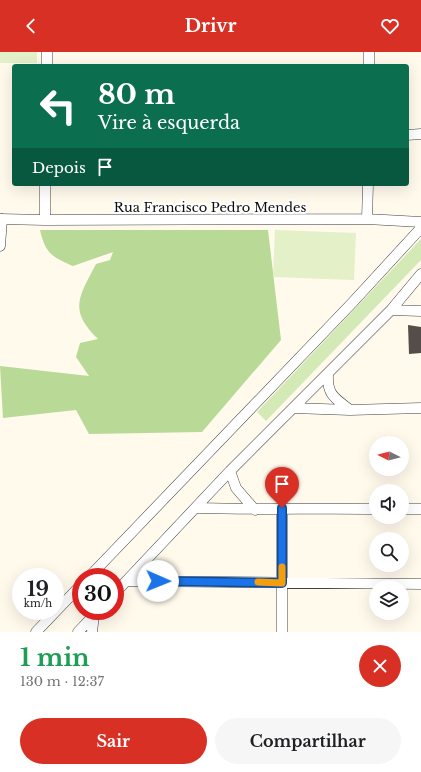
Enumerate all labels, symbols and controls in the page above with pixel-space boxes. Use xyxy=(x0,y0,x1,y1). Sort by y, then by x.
icon: back xyxy=(20,15,42,37)
text: Drivr xyxy=(184,15,237,37)
icon: heart xyxy=(379,15,401,37)
text: 80 m xyxy=(98,77,175,112)
icon: left xyxy=(32,80,84,132)
text: Vire à esquerda xyxy=(98,112,240,134)
icon: arrive xyxy=(94,156,116,178)
text: Depois xyxy=(32,158,86,177)
street label: Rua Francisco Pedro Mendes xyxy=(114,199,306,216)
north arrow xyxy=(369,436,409,476)
map controls xyxy=(369,436,409,620)
pin xyxy=(265,467,299,508)
icon: arrive xyxy=(271,473,293,495)
button: sound xyxy=(369,484,409,524)
button: search xyxy=(369,532,409,572)
position arrow xyxy=(137,560,179,602)
speed limit sign: 30 xyxy=(72,568,124,620)
text: 19 xyxy=(27,577,49,601)
button: layers xyxy=(369,580,409,620)
text: km/h xyxy=(24,597,52,610)
text: 1 min xyxy=(20,643,90,672)
button: close xyxy=(359,645,401,687)
text: 130 m · 12:37 xyxy=(20,673,104,690)
button: Sair xyxy=(20,718,207,764)
button: Compartilhar xyxy=(215,718,401,764)

